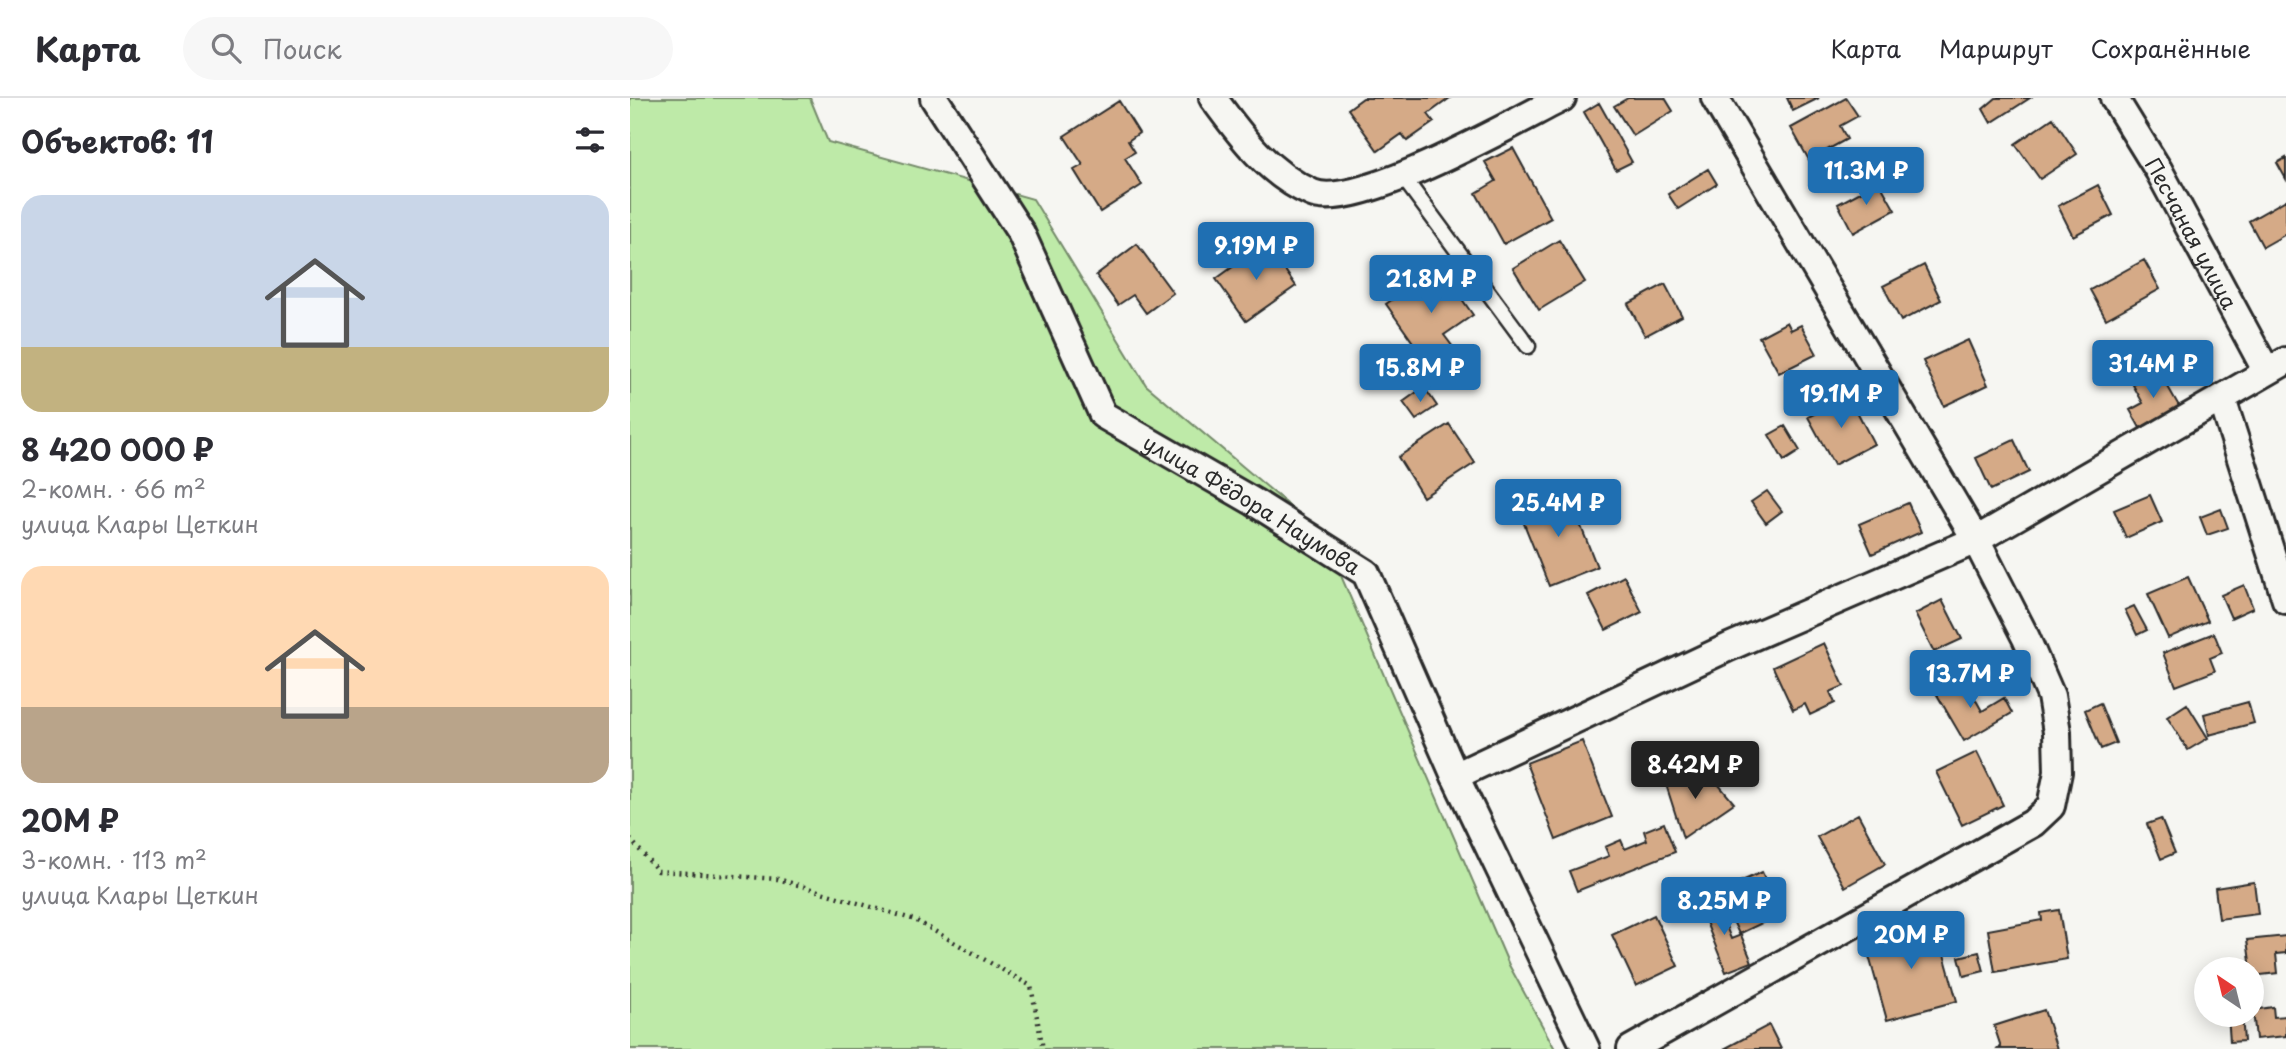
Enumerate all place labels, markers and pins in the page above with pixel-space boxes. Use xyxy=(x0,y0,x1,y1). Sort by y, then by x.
pin: 11.3M ₽ xyxy=(1801,148,1931,207)
pin: 9.19M ₽ xyxy=(1191,222,1321,282)
pin: 21.8M ₽ xyxy=(1366,256,1496,315)
pin: 31.4M ₽ xyxy=(2088,341,2218,400)
pin: 15.8M ₽ xyxy=(1355,344,1485,404)
pin: 19.1M ₽ xyxy=(1776,370,1906,430)
pin: 25.4M ₽ xyxy=(1493,480,1623,539)
pin: 13.7M ₽ xyxy=(1905,650,2035,710)
pin: 8.42M ₽ xyxy=(1630,742,1760,801)
pin: 8.25M ₽ xyxy=(1659,878,1789,937)
pin: 20M ₽ xyxy=(1862,912,1960,971)

